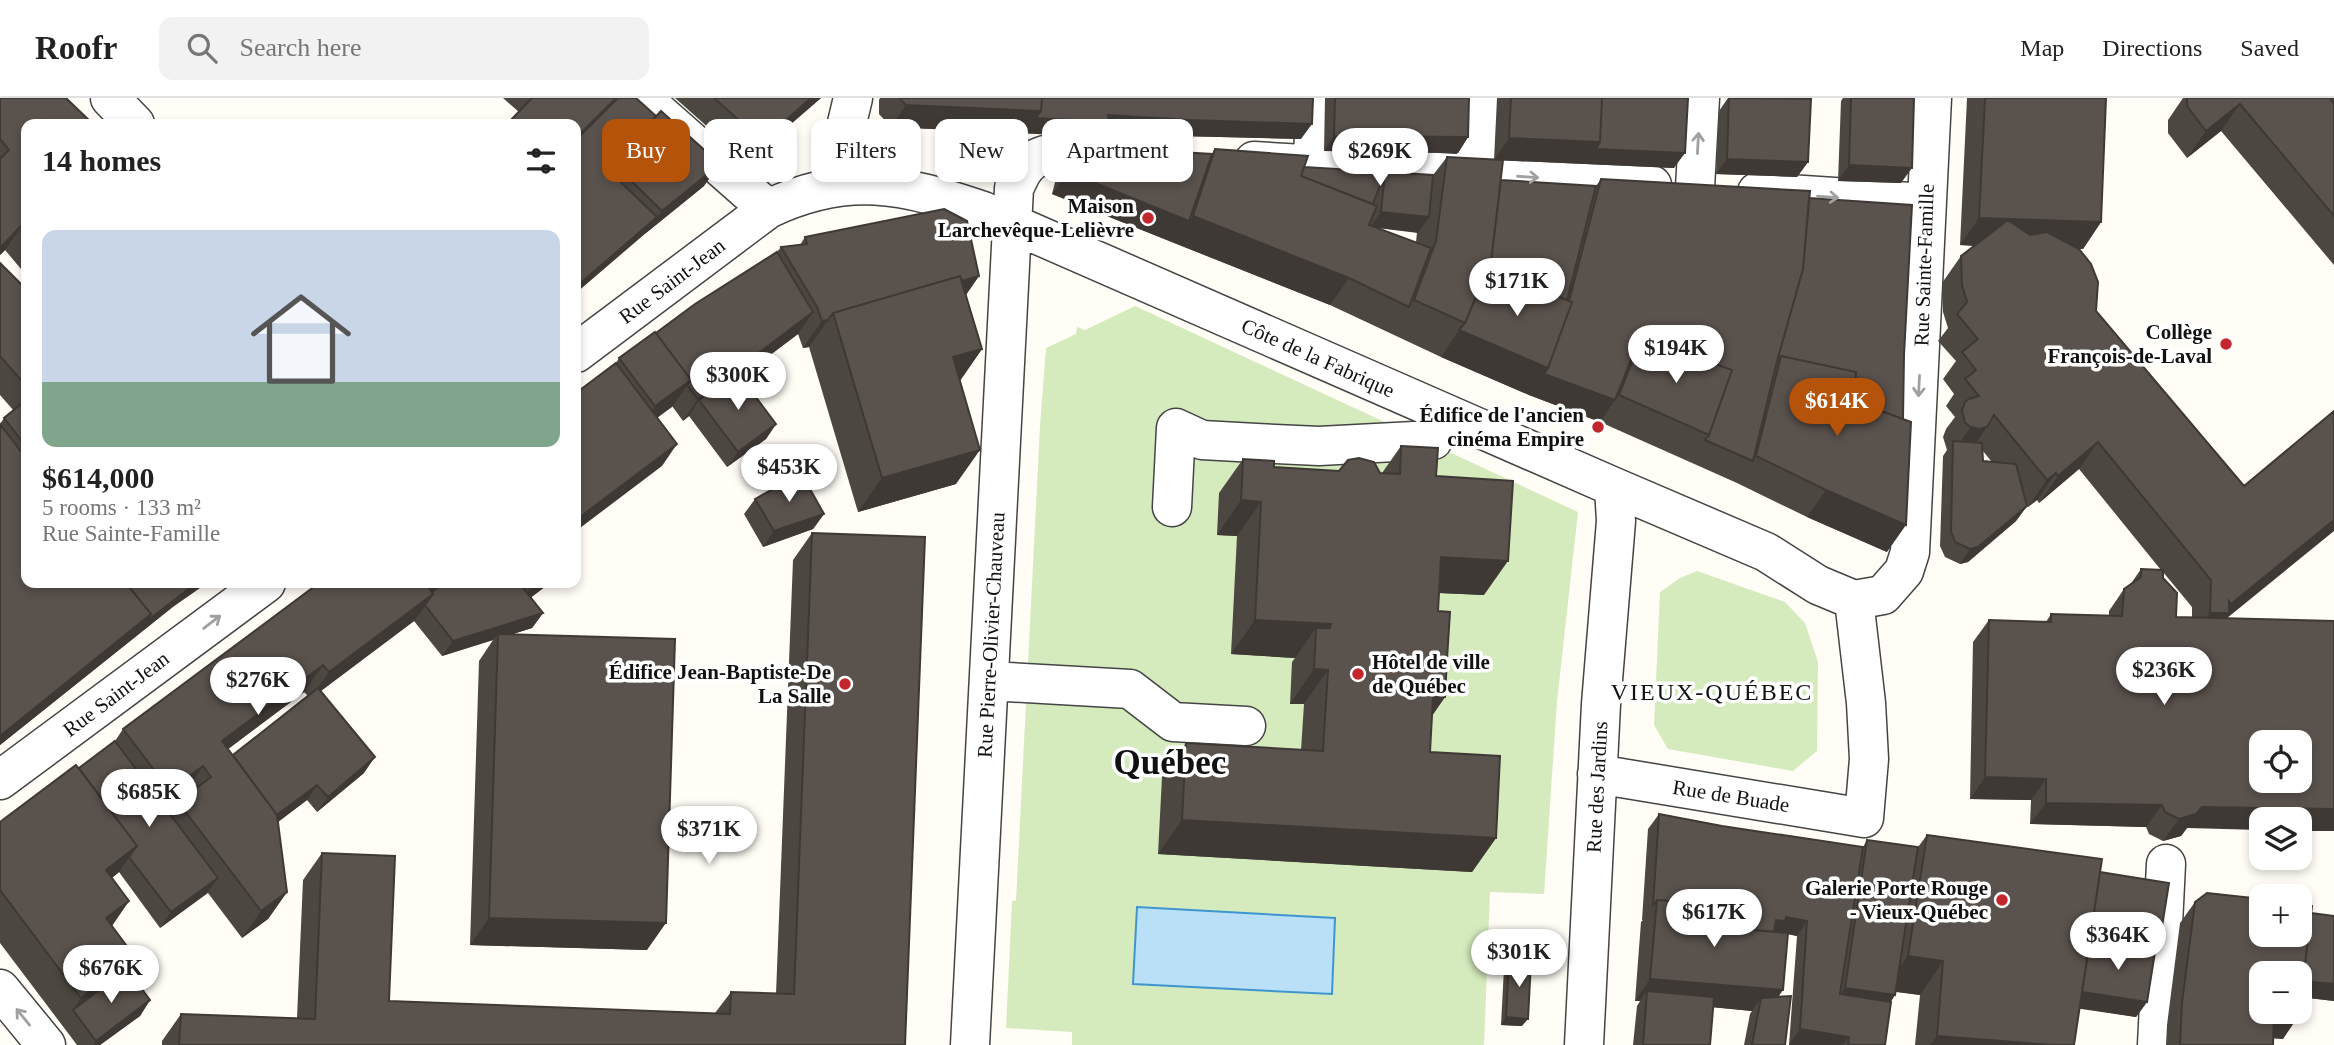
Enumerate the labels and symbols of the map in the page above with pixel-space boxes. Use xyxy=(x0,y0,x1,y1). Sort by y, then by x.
pin: $269K xyxy=(1331,129,1429,188)
one-way arrow xyxy=(1691,132,1704,155)
one-way arrow xyxy=(1516,171,1538,184)
street label: Rue Sainte-Famille xyxy=(1909,183,1939,347)
one-way arrow xyxy=(1816,191,1839,204)
place label: Maison Larchevêque-Lelièvre xyxy=(938,194,1134,242)
marker: Maison Larchevêque-Lelièvre xyxy=(1140,210,1156,226)
street label: Rue Saint-Jean xyxy=(614,233,730,329)
pin: $171K xyxy=(1468,258,1566,318)
street label: Côte de la Fabrique xyxy=(1238,313,1398,403)
place label: Collège François-de-Laval xyxy=(2048,320,2212,368)
pin: $194K xyxy=(1627,326,1725,385)
marker: Collège François-de-Laval xyxy=(2218,336,2234,352)
pin: $300K xyxy=(689,352,787,412)
one-way arrow xyxy=(1912,375,1925,397)
pin: $614K xyxy=(1788,378,1886,438)
place label: Édifice de l'ancien cinéma Empire xyxy=(1420,403,1584,451)
marker: Édifice de l'ancien cinéma Empire xyxy=(1590,419,1606,435)
pin: $453K xyxy=(740,444,838,504)
street label: Rue Pierre-Olivier-Chauveau xyxy=(973,511,1009,759)
one-way arrow xyxy=(202,615,221,630)
street label: Rue Saint-Jean xyxy=(58,646,174,742)
pin: $236K xyxy=(2115,648,2213,707)
place label: Hôtel de ville de Québec xyxy=(1372,650,1490,698)
pin: $276K xyxy=(209,658,307,717)
place label: Édifice Jean-Baptiste-De La Salle xyxy=(609,660,831,708)
marker: Hôtel de ville de Québec xyxy=(1350,666,1366,682)
marker: Édifice Jean-Baptiste-De La Salle xyxy=(837,676,853,692)
district label: VIEUX-QUÉBEC xyxy=(1611,679,1813,705)
street label: Rue des Jardins xyxy=(1582,721,1612,853)
district label: Québec xyxy=(1114,743,1226,782)
pin: $685K xyxy=(100,770,198,829)
street label: Rue de Buade xyxy=(1671,775,1791,817)
pin: $371K xyxy=(660,806,758,866)
place label: Galerie Porte Rouge - Vieux-Québec xyxy=(1805,876,1988,924)
pin: $617K xyxy=(1665,890,1763,949)
marker: Galerie Porte Rouge - Vieux-Québec xyxy=(1994,892,2010,908)
pin: $364K xyxy=(2069,912,2167,972)
pin: $301K xyxy=(1470,930,1568,989)
pin: $676K xyxy=(62,946,160,1005)
one-way arrow xyxy=(15,1008,31,1026)

